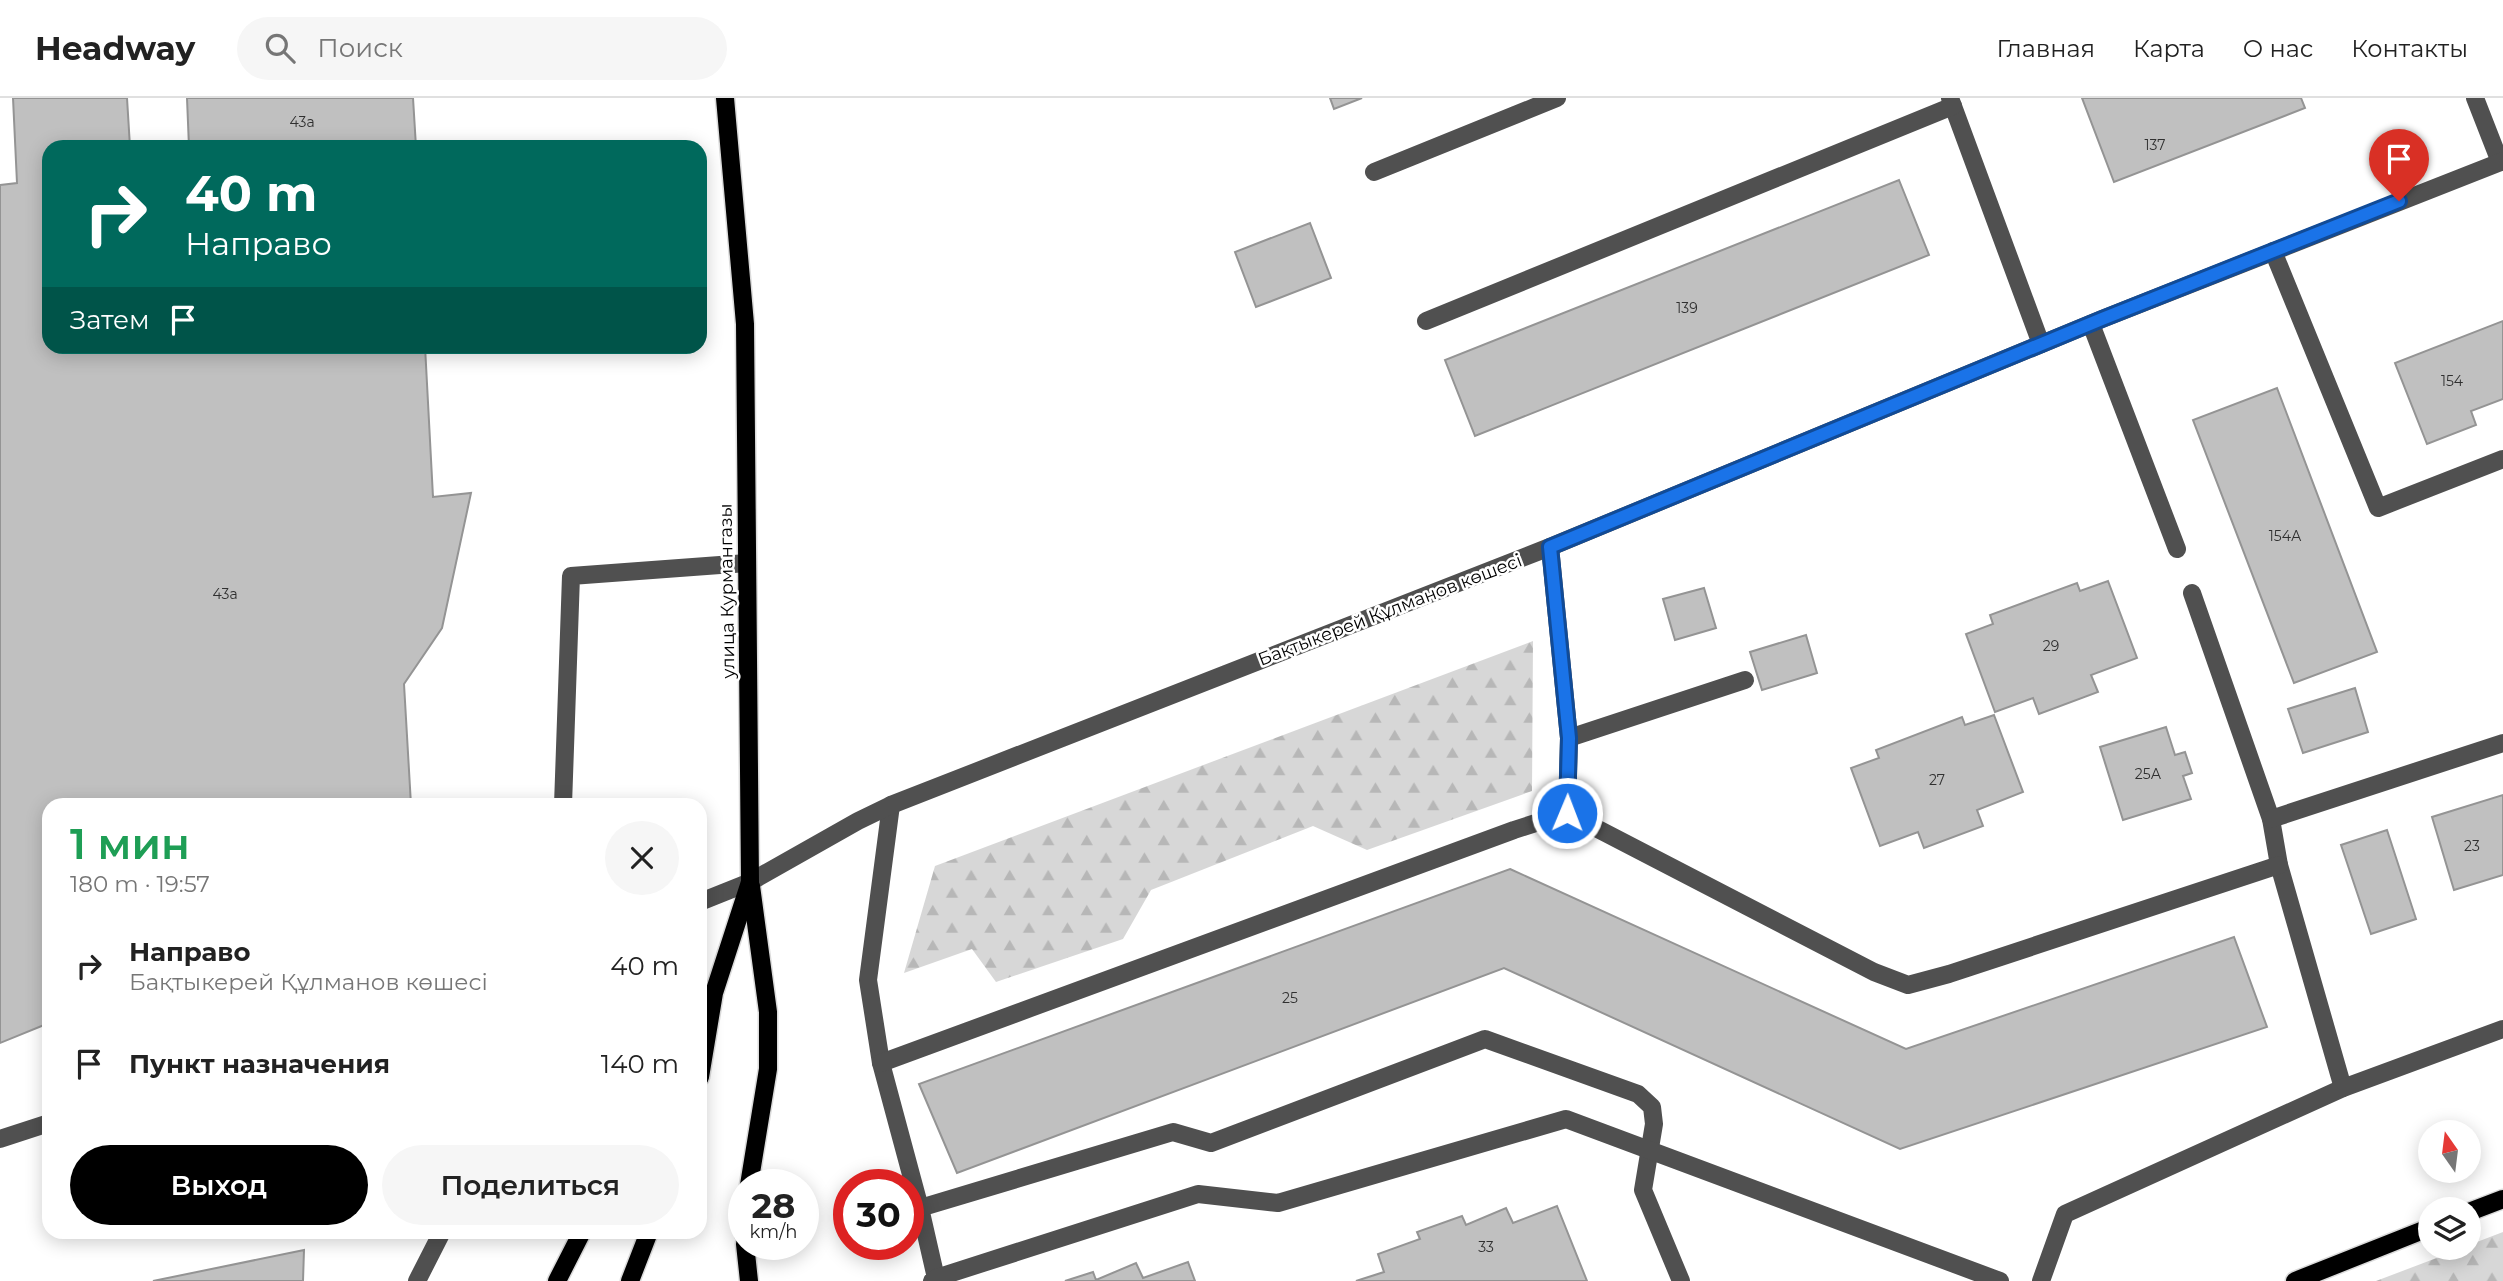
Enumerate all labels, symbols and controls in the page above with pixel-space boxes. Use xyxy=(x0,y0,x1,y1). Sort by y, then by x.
search box xyxy=(237,17,727,80)
text: Headway xyxy=(35,28,195,68)
icon: search xyxy=(261,29,299,67)
text: Поиск xyxy=(317,32,403,64)
text: Главная xyxy=(1997,34,2095,63)
text: Карта xyxy=(2133,34,2205,63)
text: О нас xyxy=(2243,34,2313,63)
text: Контакты xyxy=(2351,34,2468,63)
house number: 43а xyxy=(289,113,315,131)
pin xyxy=(2369,129,2429,201)
house number: 137 xyxy=(2144,136,2166,154)
icon: arrive xyxy=(2380,140,2418,178)
text: 40 m xyxy=(185,164,317,223)
icon: right xyxy=(70,168,161,259)
text: Направо xyxy=(185,224,332,263)
house number: 139 xyxy=(1676,299,1698,317)
icon: arrive xyxy=(164,301,202,339)
text: Затем xyxy=(70,304,150,336)
house number: 154 xyxy=(2441,372,2464,390)
street label: улица Курмангазы xyxy=(714,503,740,680)
house number: 154А xyxy=(2269,527,2302,545)
street label: Бақтыкерей Құлманов көшесі xyxy=(1255,549,1525,671)
house number: 43а xyxy=(212,585,238,603)
house number: 29 xyxy=(2043,637,2059,655)
house number: 25А xyxy=(2135,765,2162,783)
house number: 27 xyxy=(1929,771,1945,789)
position arrow xyxy=(1530,776,1604,850)
text: 1 мин xyxy=(70,818,190,870)
button: close xyxy=(605,821,679,895)
house number: 23 xyxy=(2464,837,2480,855)
text: 180 m · 19:57 xyxy=(70,870,210,898)
text: Направо xyxy=(129,936,250,968)
icon: right xyxy=(70,947,108,985)
text: 40 m xyxy=(610,950,679,982)
text: Бақтыкерей Құлманов көшесі xyxy=(129,968,488,996)
house number: 25 xyxy=(1282,989,1298,1007)
icon: arrive xyxy=(70,1045,108,1083)
text: Пункт назначения xyxy=(129,1048,390,1080)
text: 140 m xyxy=(601,1048,679,1080)
north arrow xyxy=(2418,1120,2482,1183)
map controls xyxy=(2418,1120,2481,1260)
button: Выход xyxy=(70,1145,368,1225)
button: Поделиться xyxy=(382,1145,679,1225)
speed limit sign: 30 xyxy=(833,1169,924,1260)
text: 28 xyxy=(752,1184,795,1227)
button: layers xyxy=(2418,1197,2481,1260)
text: km/h xyxy=(749,1221,798,1243)
house number: 33 xyxy=(1478,1238,1494,1256)

